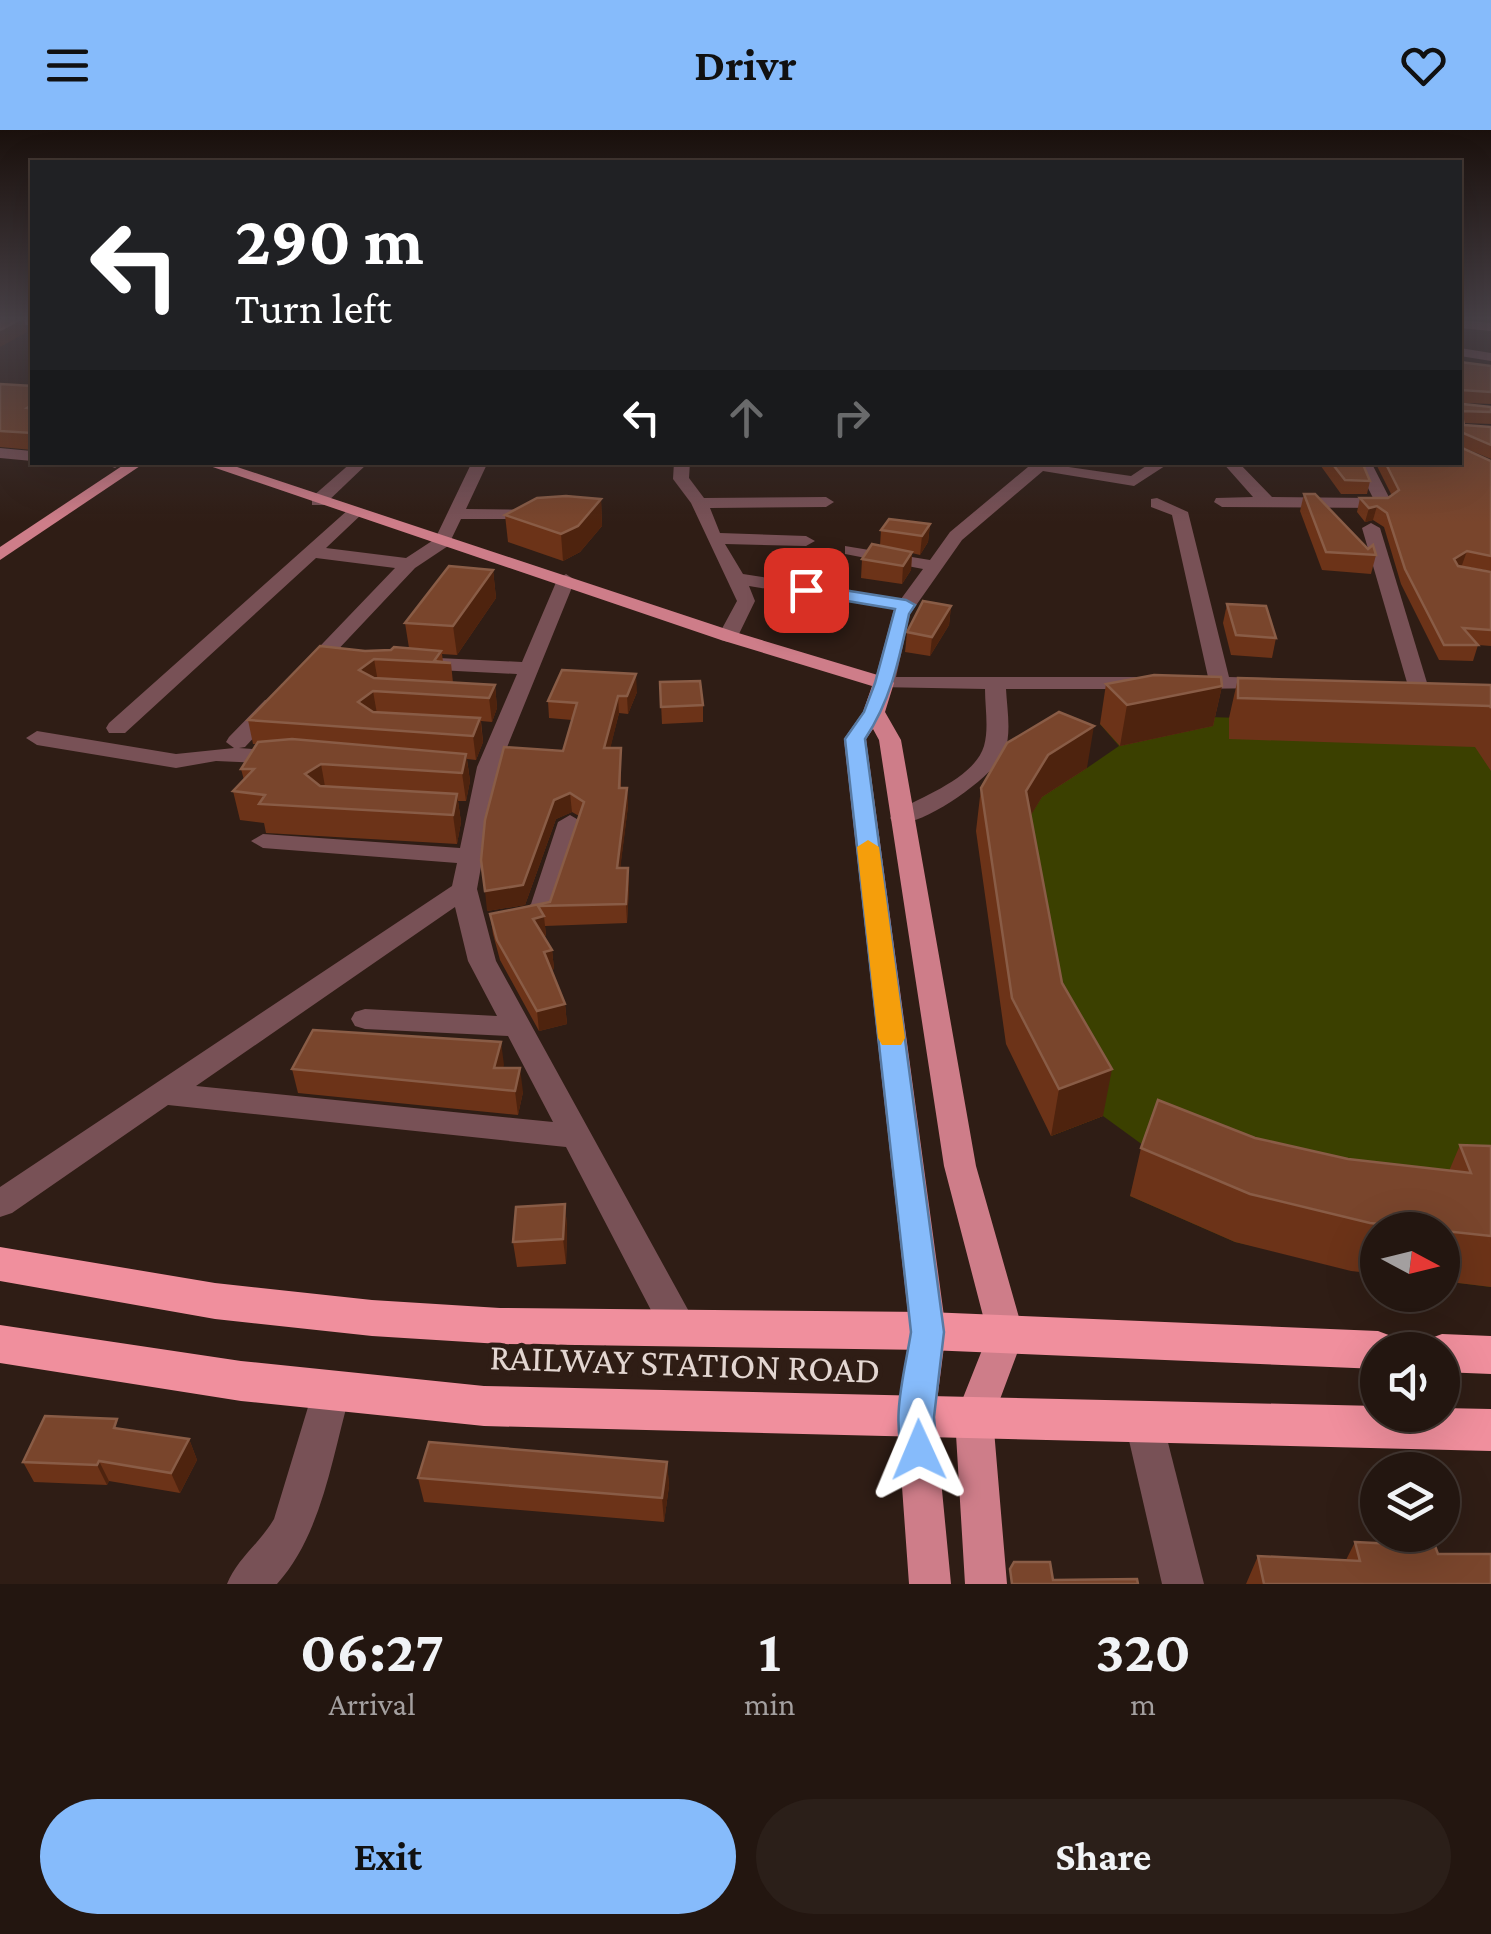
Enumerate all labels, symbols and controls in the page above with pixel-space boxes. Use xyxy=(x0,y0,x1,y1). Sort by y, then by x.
icon: menu xyxy=(40,38,95,93)
icon: heart xyxy=(1396,38,1451,93)
text: Drivr xyxy=(694,40,797,90)
icon: left xyxy=(70,200,200,330)
text: 290 m xyxy=(235,201,424,279)
text: Turn left xyxy=(235,283,392,333)
icon: left xyxy=(614,390,669,445)
icon: ahead xyxy=(719,390,774,445)
icon: right xyxy=(824,390,879,445)
pin xyxy=(764,548,849,633)
icon: arrive xyxy=(779,563,834,618)
north arrow xyxy=(1360,1212,1460,1312)
map controls xyxy=(1360,1212,1460,1552)
button: sound xyxy=(1360,1332,1460,1432)
street label: RAILWAY STATION ROAD xyxy=(489,1335,881,1391)
position arrow xyxy=(867,1398,971,1502)
button: layers xyxy=(1360,1452,1460,1552)
text: 06:27 xyxy=(300,1617,444,1684)
text: 1 xyxy=(758,1617,781,1684)
text: 320 xyxy=(1095,1617,1191,1684)
text: Arrival xyxy=(328,1686,416,1722)
text: min xyxy=(744,1686,795,1722)
text: m xyxy=(1130,1686,1156,1722)
button: Exit xyxy=(40,1799,736,1914)
button: Share xyxy=(756,1799,1451,1914)

